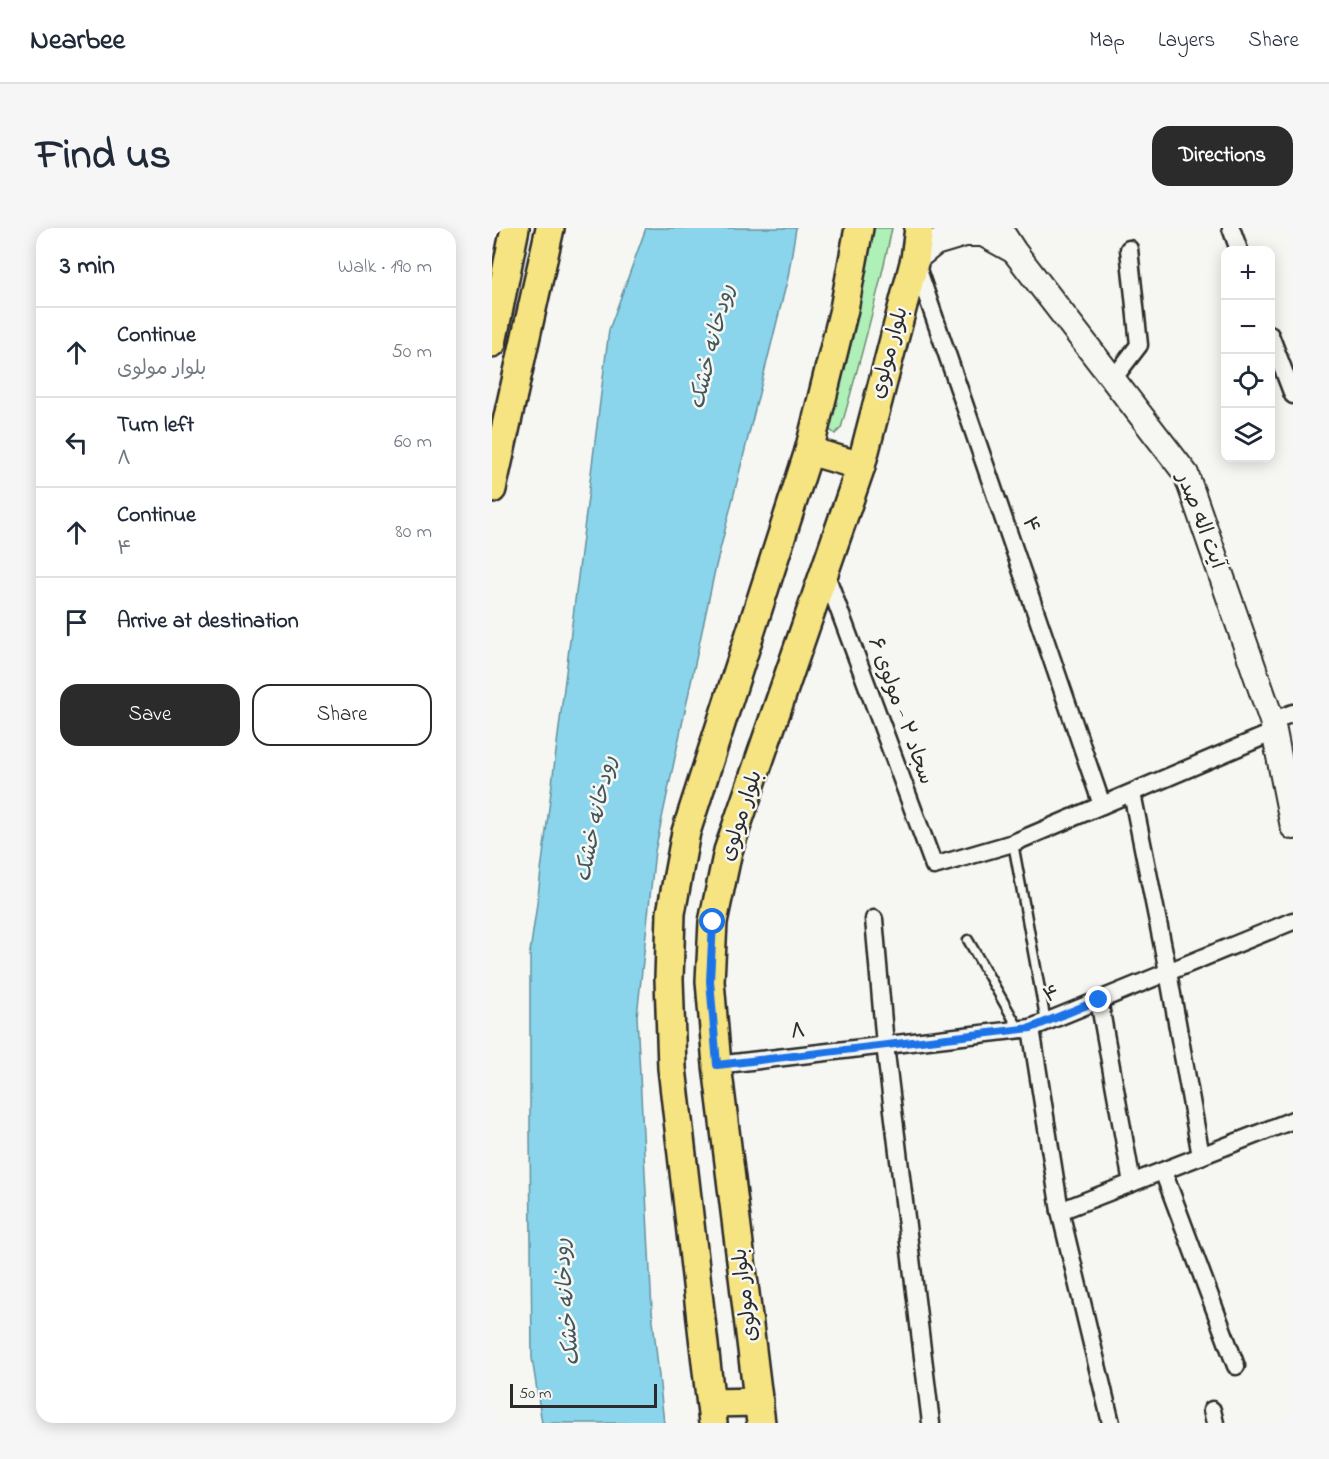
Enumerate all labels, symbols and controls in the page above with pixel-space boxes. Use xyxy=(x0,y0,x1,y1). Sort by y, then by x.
text: Nearbee xyxy=(30,21,125,62)
text: Map xyxy=(1089,26,1125,56)
text: Layers xyxy=(1158,26,1215,56)
text: Share xyxy=(1248,26,1299,56)
text: Find us xyxy=(36,126,171,187)
button: Directions xyxy=(1152,126,1293,186)
map controls xyxy=(1221,246,1275,462)
button: + xyxy=(1221,246,1275,300)
text: 3 min xyxy=(60,248,115,286)
text: Walk · 190 m xyxy=(338,253,432,282)
water label: رودخانه خشک xyxy=(682,281,744,413)
button: − xyxy=(1221,300,1275,354)
street label: بلوار مولوی xyxy=(863,304,917,402)
text: Continue xyxy=(117,320,196,352)
icon: ahead xyxy=(60,336,93,369)
text: 50 m xyxy=(391,338,432,367)
button: locate xyxy=(1221,354,1275,408)
text: بلوار مولوی xyxy=(117,355,206,384)
button: layers xyxy=(1221,408,1275,462)
text: Turn left xyxy=(117,410,194,442)
icon: left xyxy=(60,426,93,459)
text: 60 m xyxy=(394,428,432,457)
text: ۸ xyxy=(117,445,131,474)
street label: آیت اله صدر xyxy=(1167,467,1232,574)
text: Continue xyxy=(117,500,196,532)
street label: ۴ xyxy=(1013,513,1047,537)
icon: ahead xyxy=(60,516,93,549)
text: 80 m xyxy=(395,518,432,547)
text: ۴ xyxy=(117,535,132,564)
icon: arrive xyxy=(60,606,93,639)
text: Arrive at destination xyxy=(117,606,299,638)
street label: سجاد ۲ - مولوی ۶ xyxy=(859,633,941,789)
button: Save xyxy=(60,684,240,746)
button: Share xyxy=(252,684,432,746)
water label: رودخانه خشک xyxy=(568,753,626,885)
street label: بلوار مولوی xyxy=(713,767,771,865)
route start xyxy=(699,908,725,934)
street label: ۴ xyxy=(1039,978,1065,1012)
route end xyxy=(1085,986,1111,1012)
street label: ۸ xyxy=(789,1016,807,1048)
water label: رودخانه خشک xyxy=(546,1237,590,1367)
street label: بلوار مولوی xyxy=(725,1247,767,1343)
scale bar xyxy=(510,1381,657,1408)
text: 50 m xyxy=(519,1382,551,1406)

